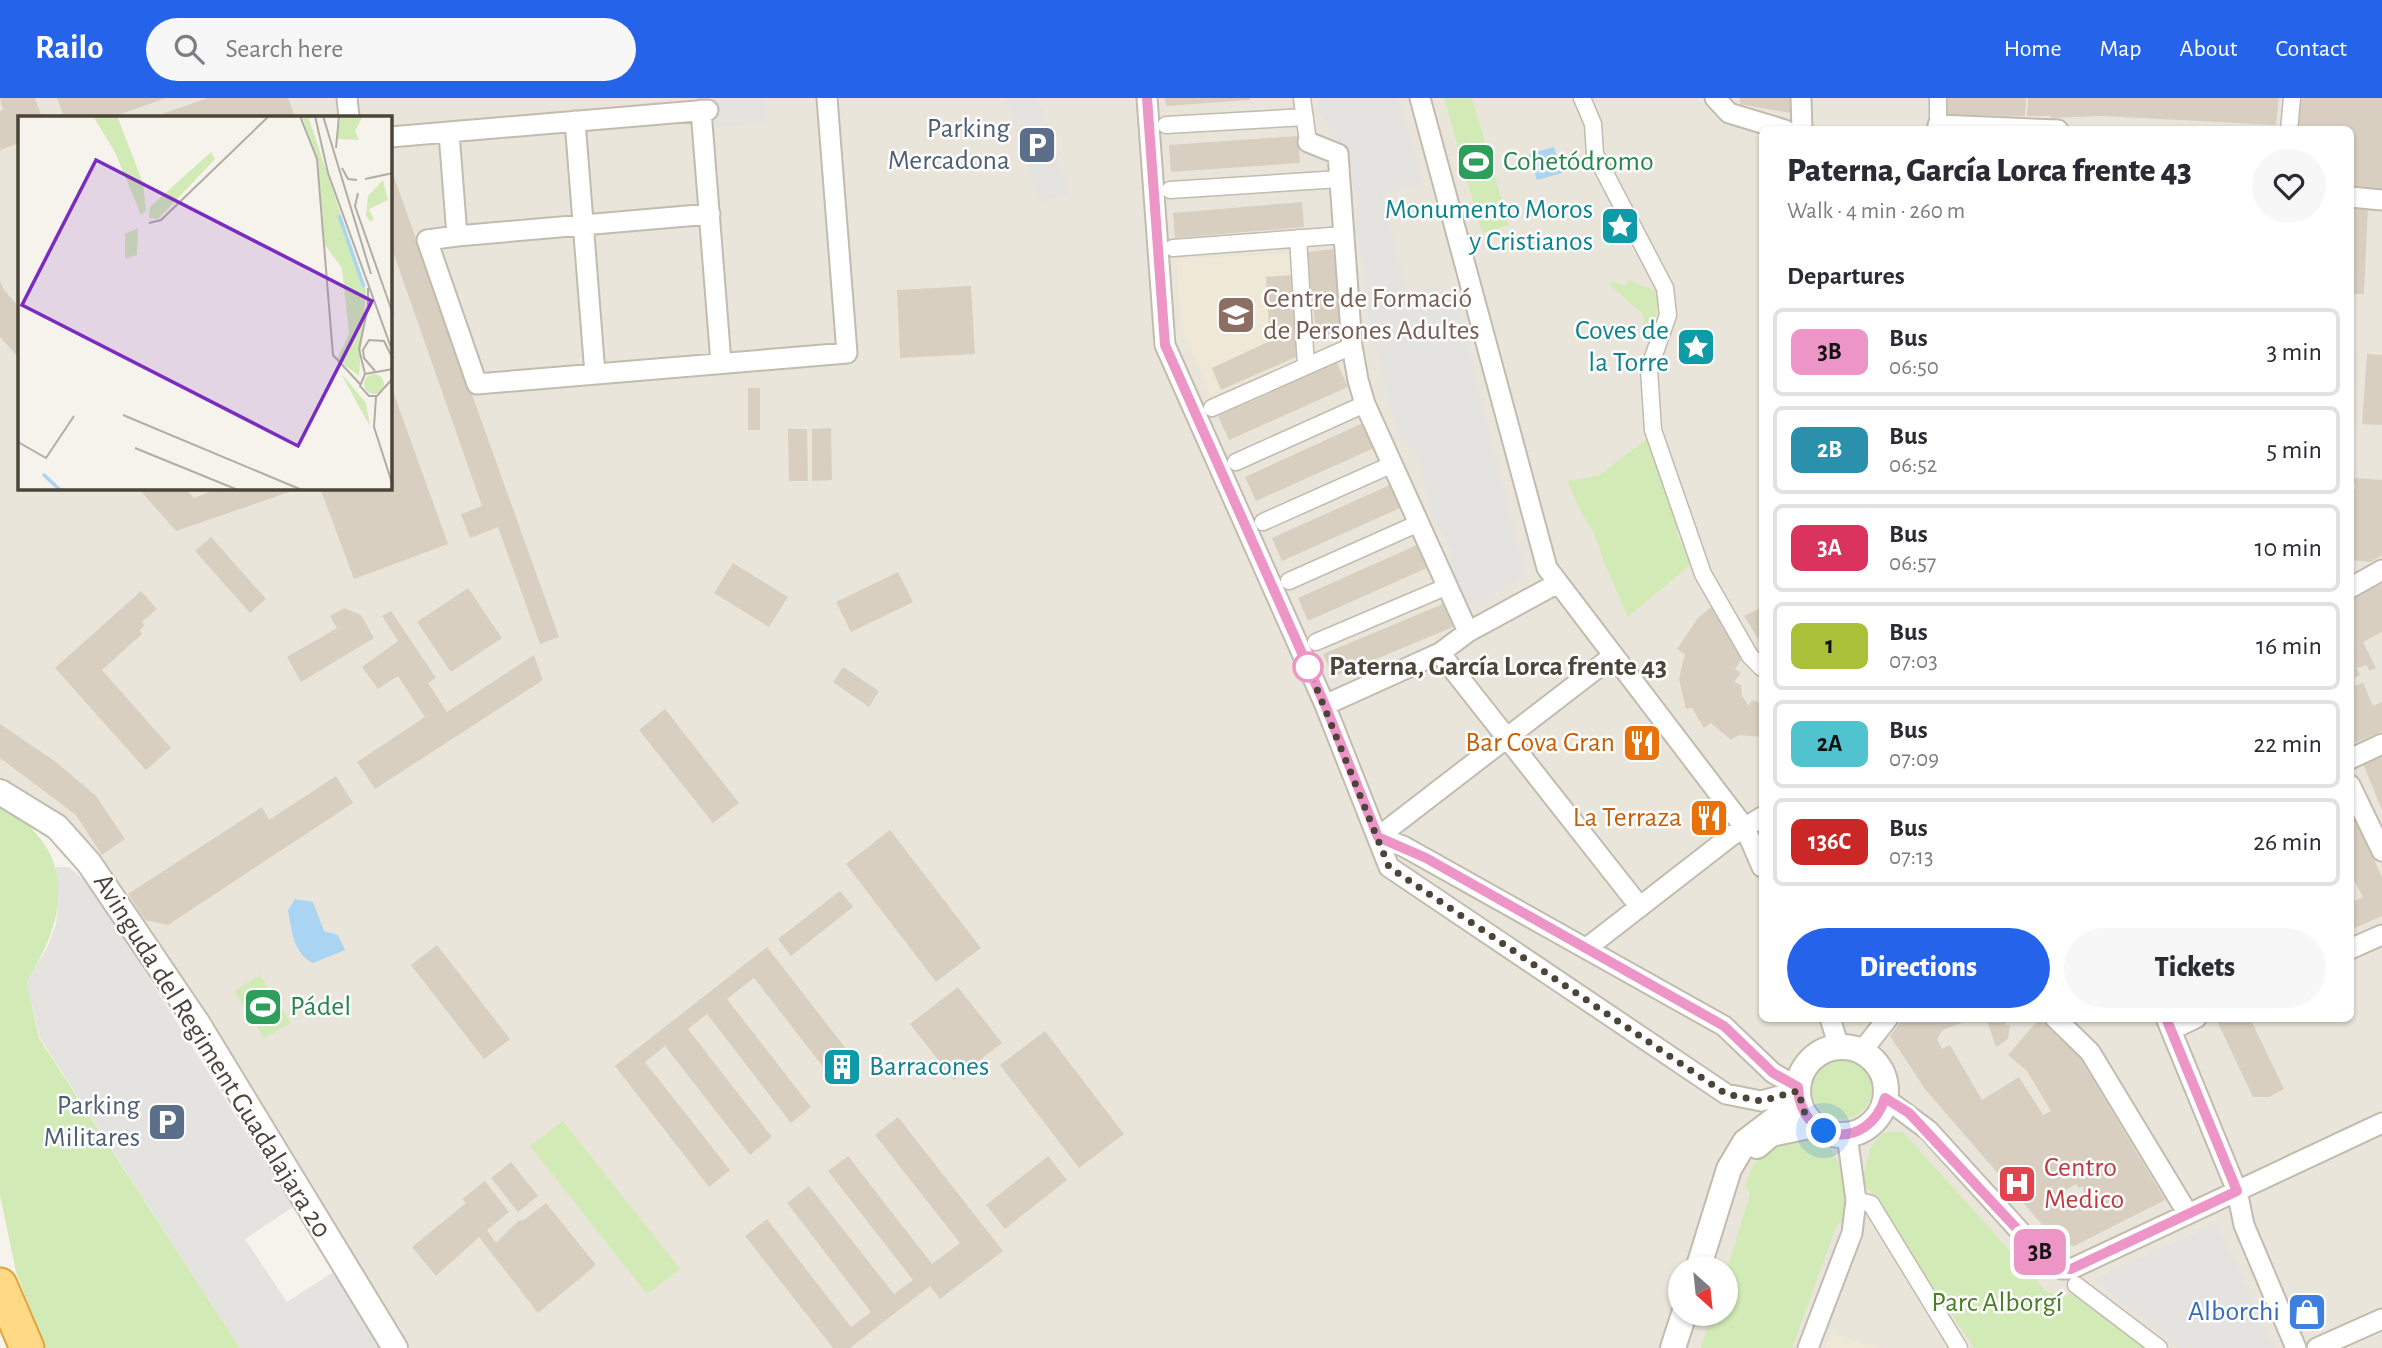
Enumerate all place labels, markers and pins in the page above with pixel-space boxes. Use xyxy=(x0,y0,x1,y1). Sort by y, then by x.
place label: Parking Mercadona xyxy=(888,115,1010,175)
parking icon: Parking Mercadona xyxy=(1016,124,1058,166)
sports icon: Cohetódromo xyxy=(1455,141,1497,183)
place label: Cohetódromo xyxy=(1503,148,1654,176)
place label: Monumento Moros y Cristianos xyxy=(1385,196,1593,256)
place icon: Monumento Moros y Cristianos xyxy=(1599,205,1641,247)
place label: Centre de Formació de Persones Adultes xyxy=(1263,285,1480,345)
school or university icon: Centre de Formació de Persones Adultes xyxy=(1215,294,1257,336)
place label: Coves de la Torre xyxy=(1575,317,1669,377)
place icon: Coves de la Torre xyxy=(1675,326,1717,368)
marker: Paterna, García Lorca frente 43 xyxy=(1293,652,1323,682)
place label: Paterna, García Lorca frente 43 xyxy=(1329,653,1667,681)
restaurant icon: Bar Cova Gran xyxy=(1621,722,1663,764)
place label: Bar Cova Gran xyxy=(1465,729,1615,757)
restaurant icon: La Terraza xyxy=(1688,797,1730,839)
place label: La Terraza xyxy=(1573,804,1682,832)
sports icon: Pádel xyxy=(242,986,284,1028)
place label: Pádel xyxy=(290,993,351,1021)
building icon: Barracones xyxy=(821,1046,863,1088)
place label: Barracones xyxy=(869,1053,989,1081)
place label: Parking Militares xyxy=(44,1092,140,1152)
parking icon: Parking Militares xyxy=(146,1101,188,1143)
place label: Centro Medico xyxy=(2044,1154,2124,1214)
hospital icon: Centro Medico xyxy=(1996,1163,2038,1205)
shop icon: Alborchi xyxy=(2286,1291,2328,1333)
place label: Alborchi xyxy=(2188,1298,2280,1326)

